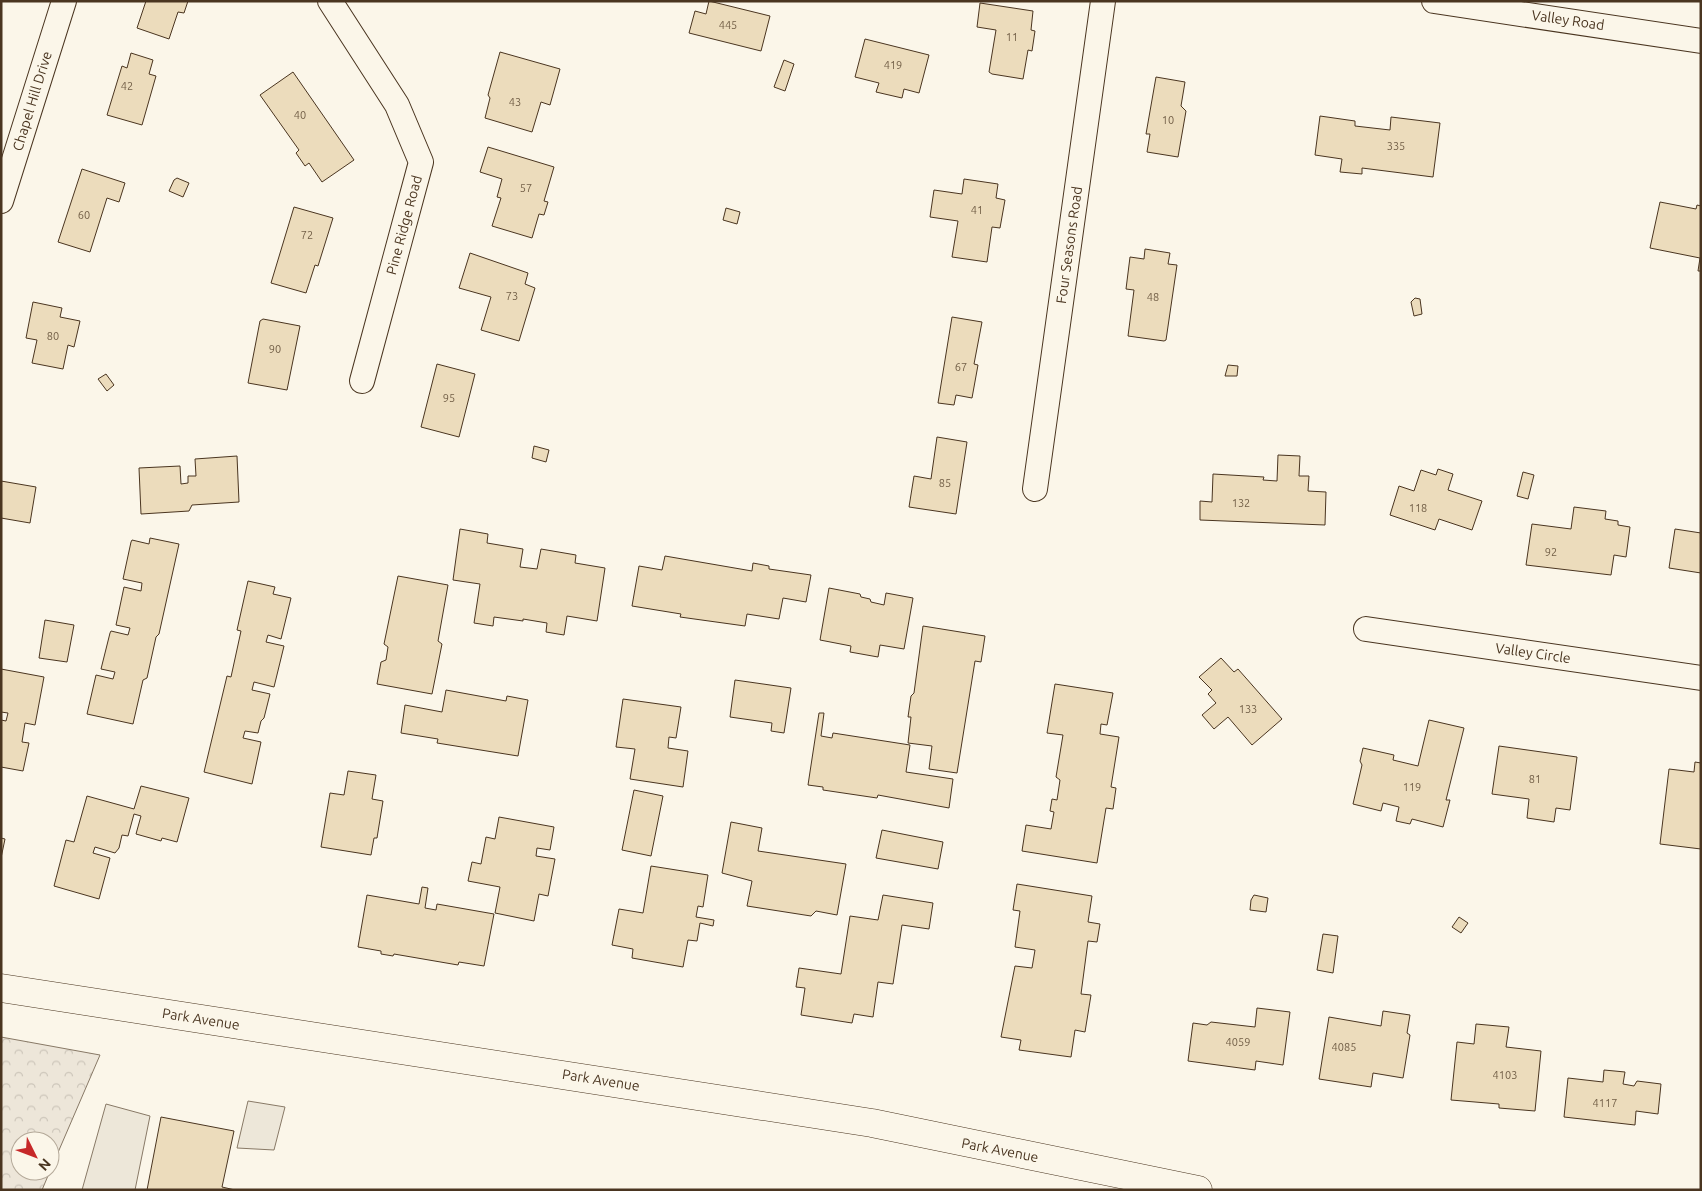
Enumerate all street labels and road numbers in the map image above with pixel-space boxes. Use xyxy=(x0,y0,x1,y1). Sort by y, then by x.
street label: Valley Road xyxy=(1531,7,1605,33)
street label: Chapel Hill Drive xyxy=(9,49,55,153)
street label: Pine Ridge Road xyxy=(383,174,425,276)
street label: Four Seasons Road xyxy=(1053,185,1085,305)
street label: Valley Circle xyxy=(1494,640,1572,666)
street label: Park Avenue xyxy=(161,1005,241,1033)
street label: Park Avenue xyxy=(561,1066,641,1094)
street label: Park Avenue xyxy=(960,1135,1040,1165)

